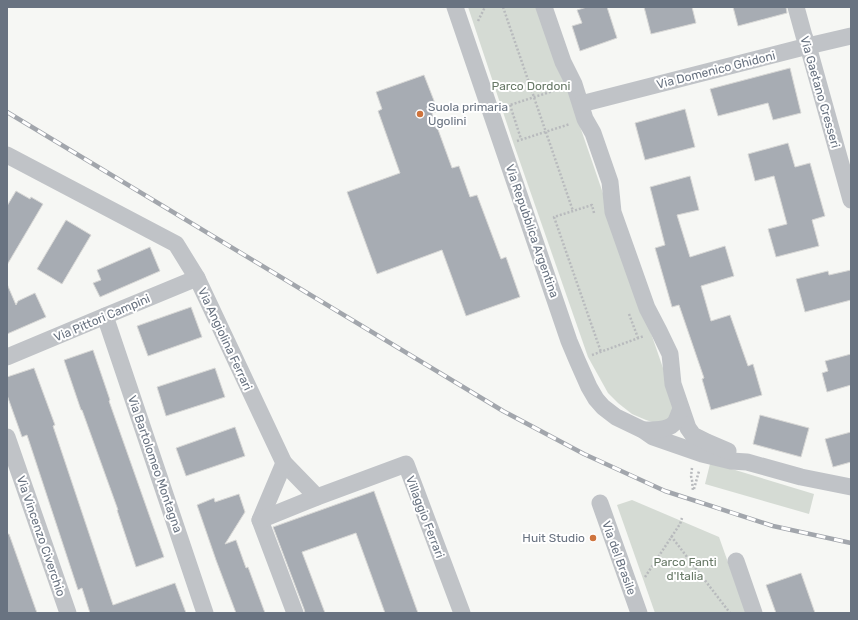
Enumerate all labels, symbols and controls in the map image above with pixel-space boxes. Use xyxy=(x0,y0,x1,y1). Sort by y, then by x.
street label: Via Gaetano Cresseri xyxy=(797,34,843,150)
street label: Via Domenico Ghidoni xyxy=(655,48,777,92)
park label: Parco Dordoni xyxy=(492,79,571,93)
place label: Suola primaria Ugolini xyxy=(428,100,508,128)
marker: Suola primaria Ugolini xyxy=(415,109,425,119)
street label: Via Repubblica Argentina xyxy=(503,162,561,300)
street label: Via Angiolina Ferrari xyxy=(195,285,255,393)
street label: Via Pittori Campini xyxy=(52,291,152,345)
street label: Via Bartolomeo Montagna xyxy=(125,394,185,534)
street label: Via Vincenzo Civerchio xyxy=(14,474,68,598)
street label: Villaggio Ferrari xyxy=(403,474,447,560)
street label: Via del Brasile xyxy=(599,519,639,597)
place label: Huit Studio xyxy=(522,531,585,545)
marker: Huit Studio xyxy=(588,533,598,543)
park label: Parco Fanti d'Italia xyxy=(653,555,717,583)

